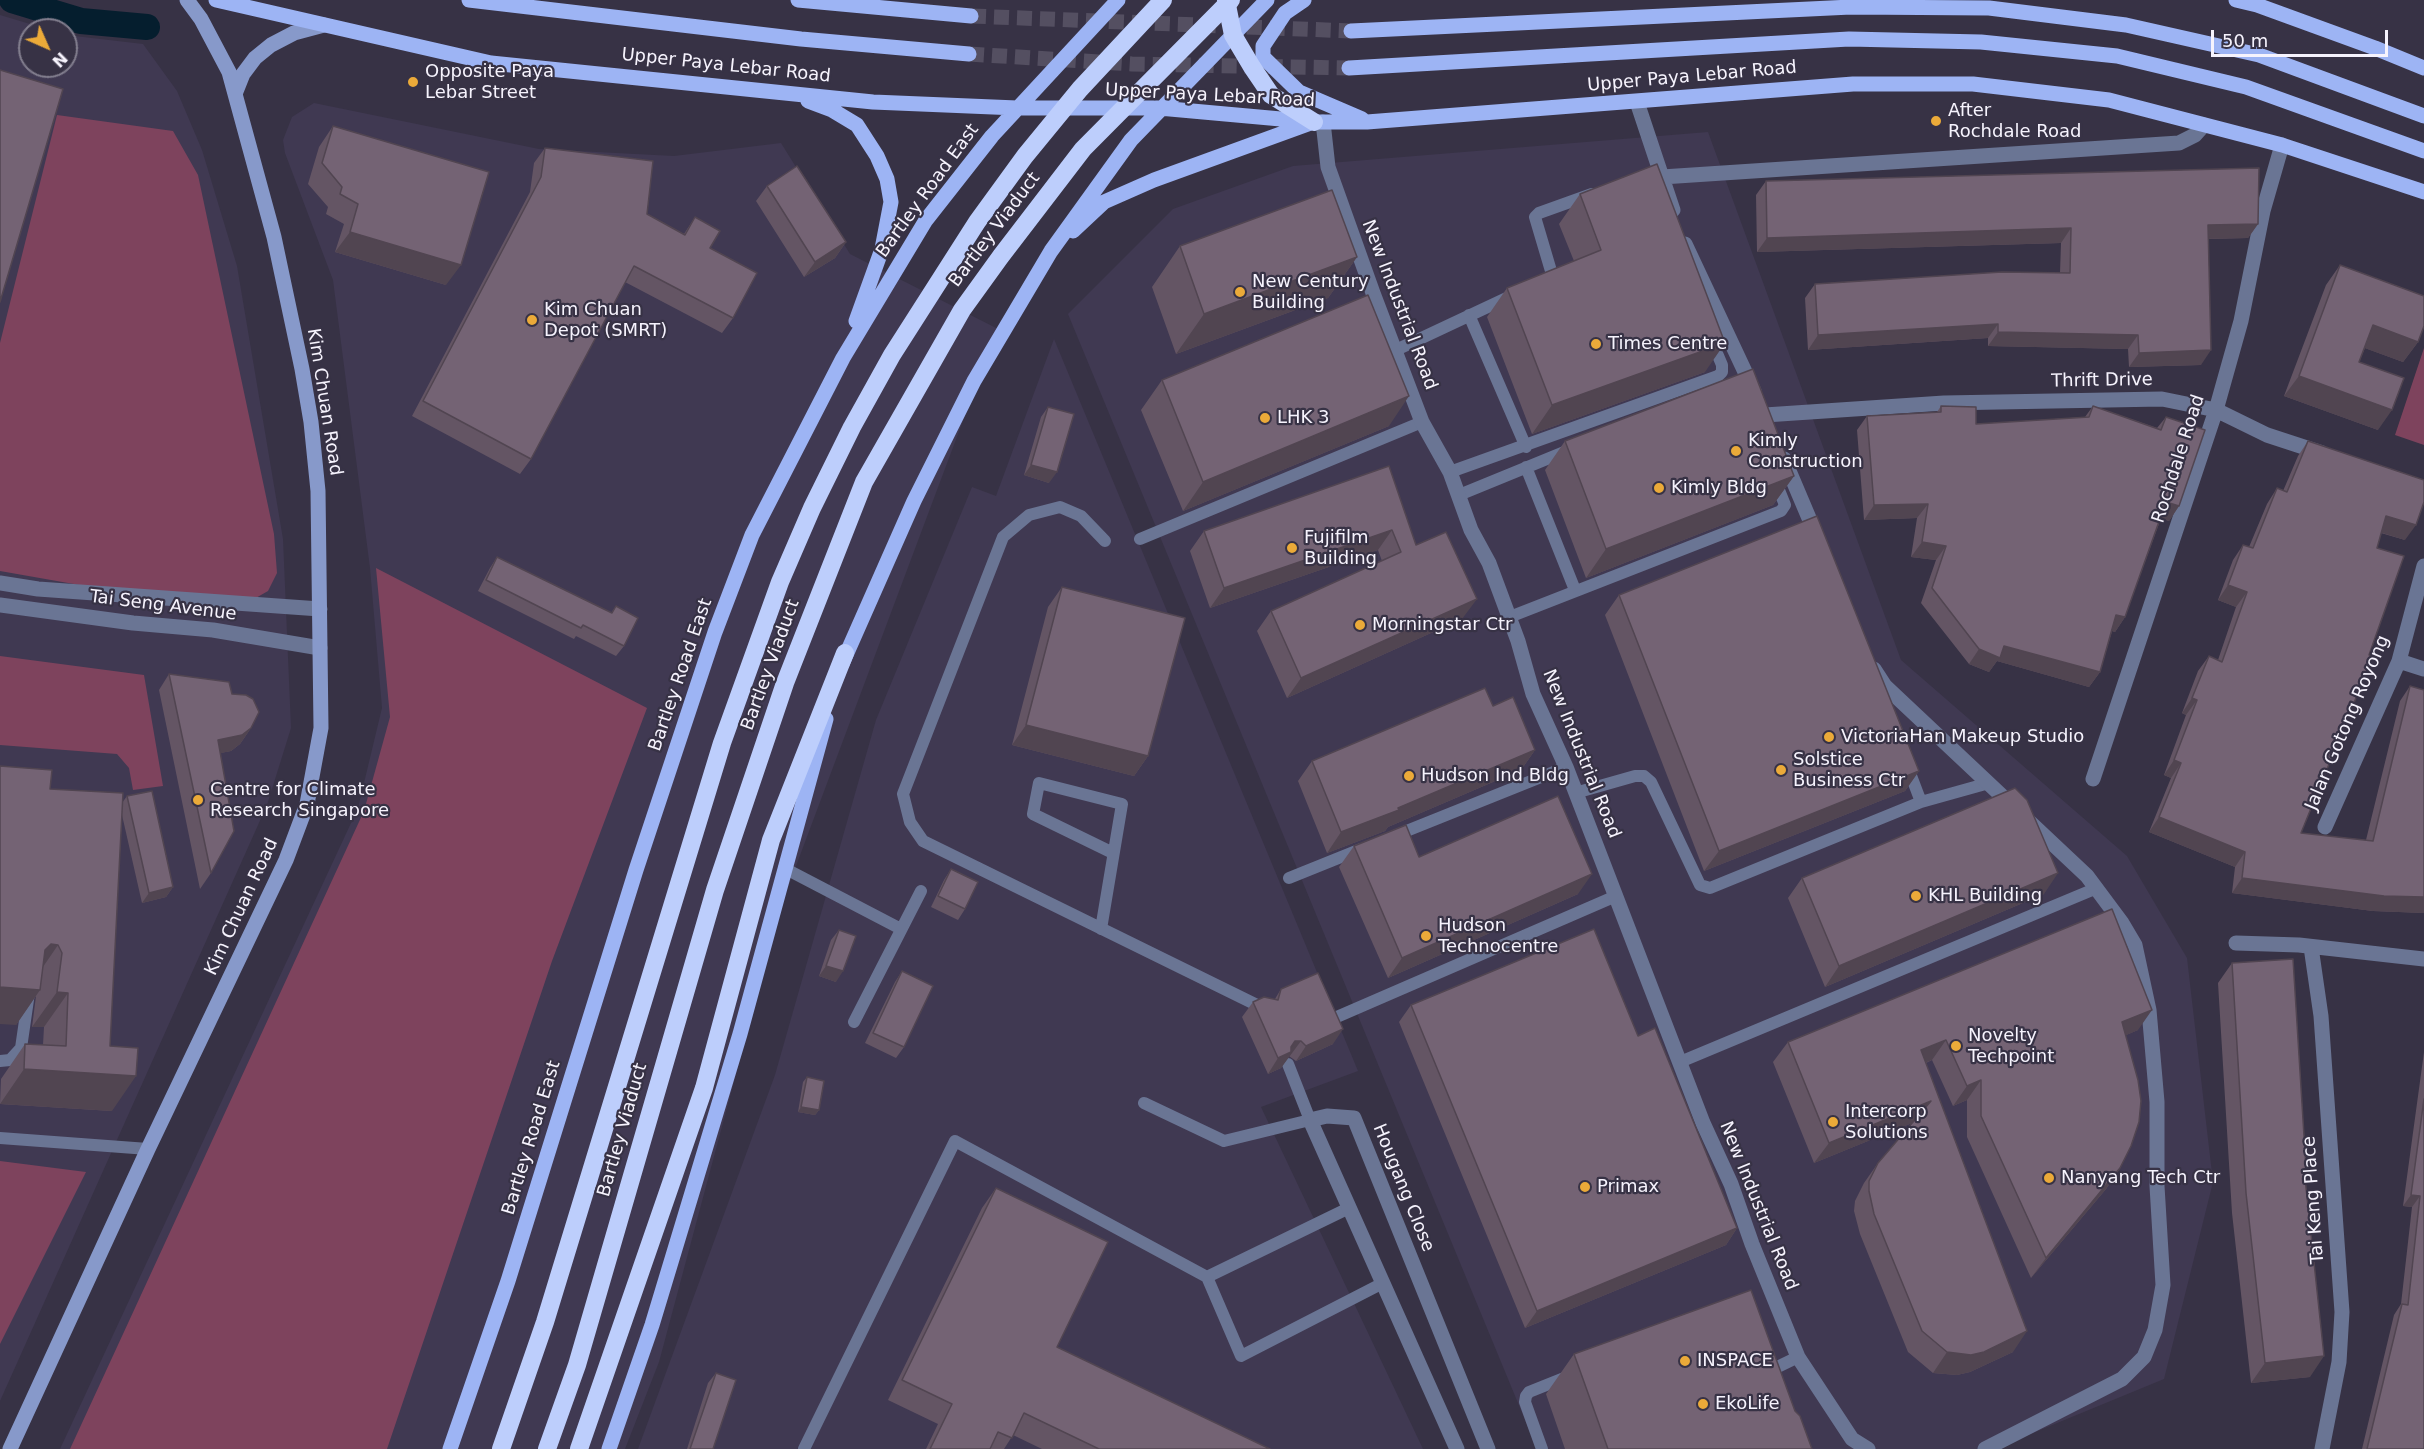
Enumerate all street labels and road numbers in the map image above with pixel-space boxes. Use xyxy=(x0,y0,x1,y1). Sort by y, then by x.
street label: Upper Paya Lebar Road xyxy=(620,44,832,88)
street label: Upper Paya Lebar Road xyxy=(1586,57,1798,97)
street label: Upper Paya Lebar Road xyxy=(1104,80,1316,112)
street label: Bartley Road East xyxy=(872,120,984,262)
street label: Bartley Viaduct xyxy=(945,168,1045,292)
street label: New Industrial Road xyxy=(1357,217,1441,393)
street label: Kim Chuan Road xyxy=(302,327,346,477)
street label: Thrift Drive xyxy=(2051,369,2153,393)
street label: Rochdale Road xyxy=(2148,392,2210,526)
street label: Tai Seng Avenue xyxy=(88,586,238,626)
street label: Bartley Road East xyxy=(645,596,717,754)
street label: Bartley Viaduct xyxy=(737,596,805,734)
street label: Jalan Gotong Royong xyxy=(2301,632,2395,814)
street label: New Industrial Road xyxy=(1537,666,1625,842)
street label: Kim Chuan Road xyxy=(201,835,283,979)
street label: Bartley Road East xyxy=(498,1058,566,1218)
street label: Bartley Viaduct xyxy=(594,1061,652,1199)
street label: New Industrial Road xyxy=(1714,1118,1802,1294)
street label: Hougang Close xyxy=(1368,1121,1438,1255)
street label: Tai Keng Place xyxy=(2299,1135,2329,1265)

